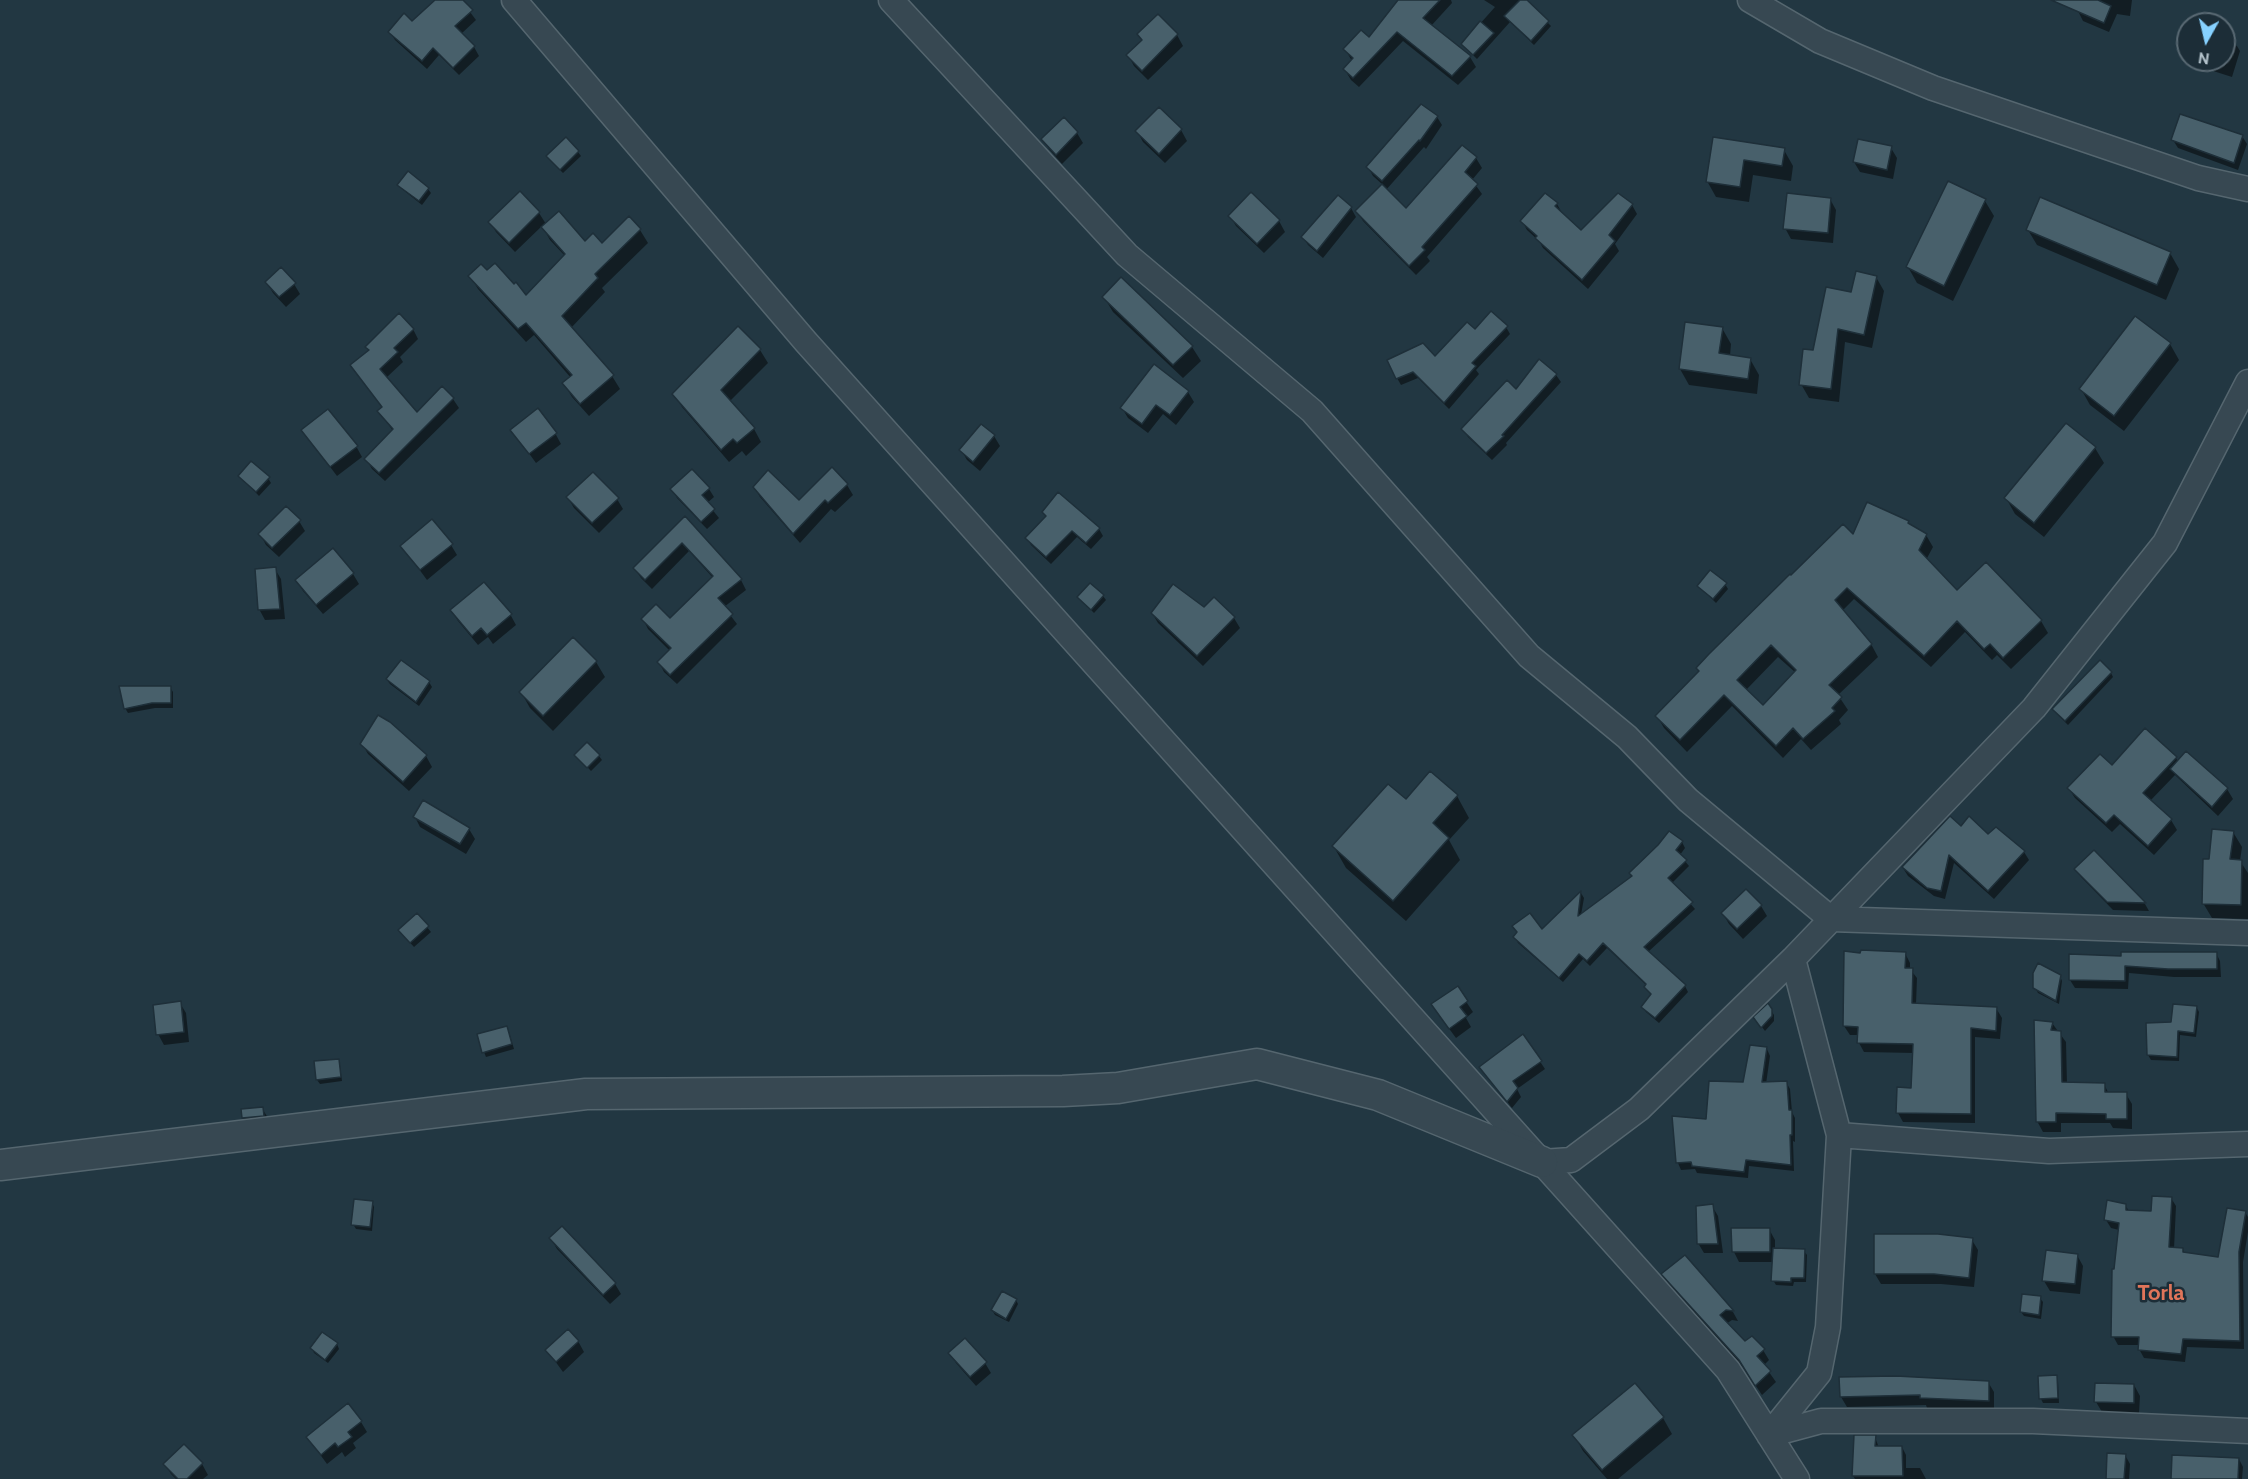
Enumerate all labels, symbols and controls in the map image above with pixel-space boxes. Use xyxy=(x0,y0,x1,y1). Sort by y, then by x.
north arrow xyxy=(2176,12,2236,72)
text: N xyxy=(2197,48,2211,69)
district label: Torla xyxy=(2137,1281,2185,1307)

